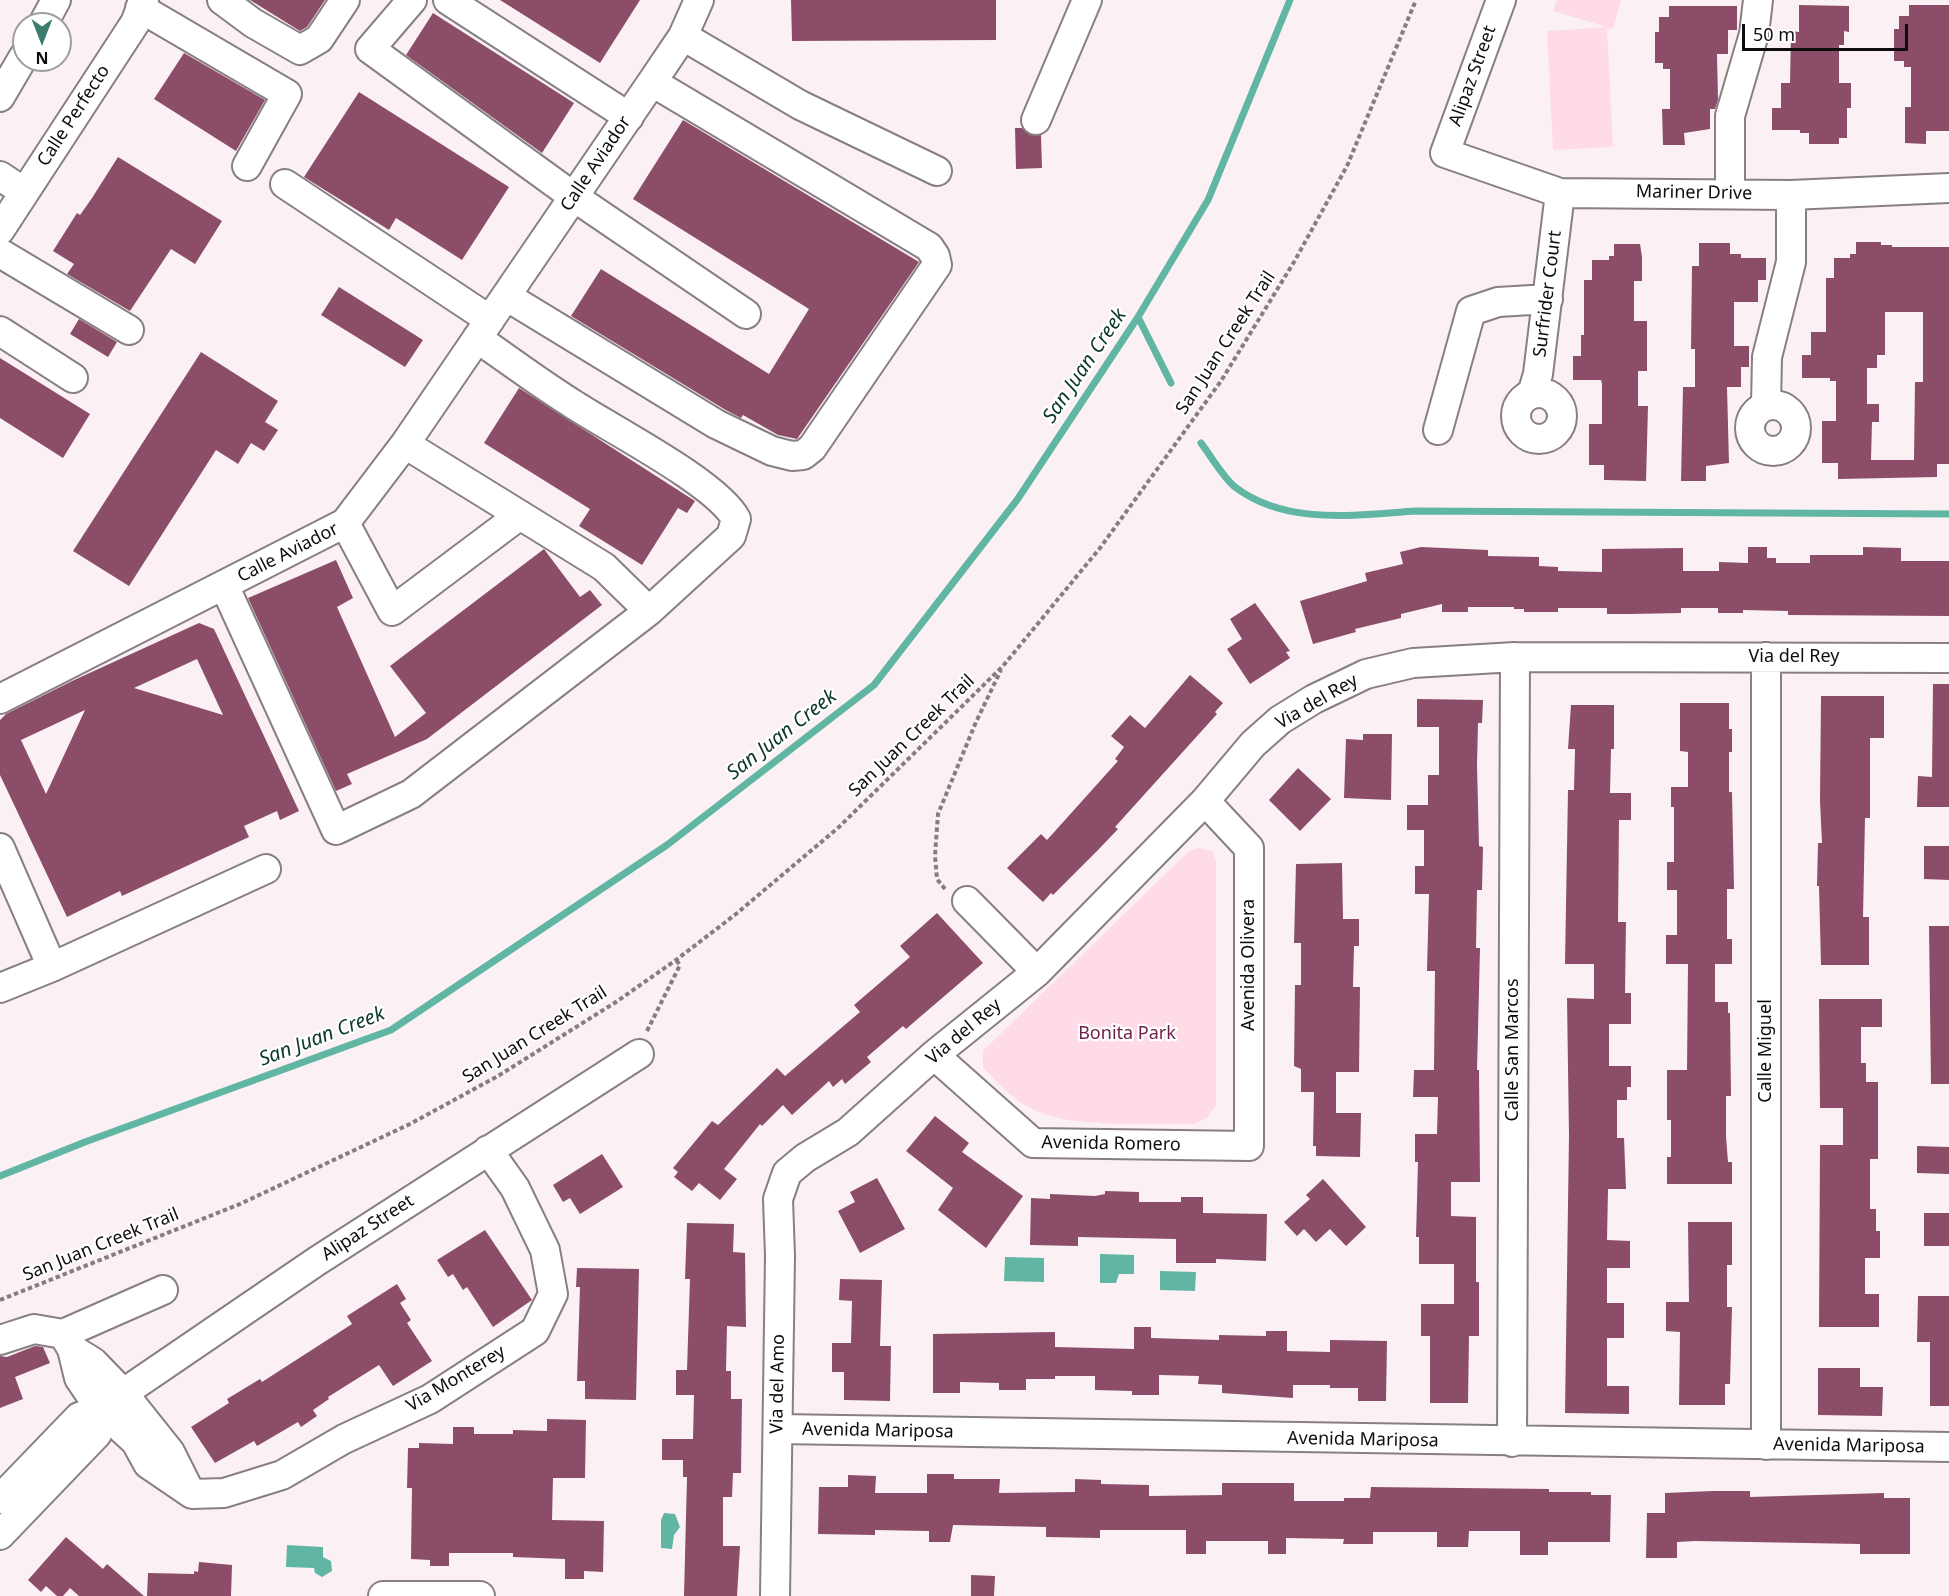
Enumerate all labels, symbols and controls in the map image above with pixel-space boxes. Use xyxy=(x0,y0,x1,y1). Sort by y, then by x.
north arrow xyxy=(12,12,72,72)
scale bar xyxy=(1745,12,1912,50)
text: 50 m xyxy=(1753,22,1795,46)
street label: Alipaz Street xyxy=(1445,23,1501,129)
text: N xyxy=(36,47,49,69)
street label: Calle Perfecto xyxy=(33,61,115,171)
street label: Calle Aviador xyxy=(556,112,636,216)
street label: Mariner Drive xyxy=(1636,181,1752,205)
street label: Surfrider Court xyxy=(1530,229,1566,359)
street label: San Juan Creek Trail xyxy=(1172,267,1280,419)
water label: San Juan Creek xyxy=(1038,304,1132,428)
street label: Calle Aviador xyxy=(234,518,342,588)
street label: Via del Rey xyxy=(1749,646,1839,668)
street label: San Juan Creek Trail xyxy=(845,670,979,802)
street label: Via del Rey xyxy=(1272,670,1362,734)
water label: San Juan Creek xyxy=(722,685,842,785)
street label: Avenida Olivera xyxy=(1238,899,1260,1031)
street label: Calle San Marcos xyxy=(1502,978,1524,1122)
street label: San Juan Creek Trail xyxy=(459,982,611,1088)
street label: Via del Rey xyxy=(922,995,1006,1069)
street label: Calle Miguel xyxy=(1755,999,1777,1103)
water label: San Juan Creek xyxy=(256,1002,388,1072)
park label: Bonita Park xyxy=(1078,1023,1176,1045)
street label: Avenida Romero xyxy=(1041,1132,1181,1156)
street label: Alipaz Street xyxy=(318,1190,418,1266)
street label: San Juan Creek Trail xyxy=(20,1204,182,1286)
street label: Via del Amo xyxy=(766,1334,790,1434)
street label: Via Monterey xyxy=(403,1341,509,1417)
street label: Avenida Mariposa xyxy=(802,1419,954,1443)
street label: Avenida Mariposa xyxy=(1287,1428,1439,1452)
street label: Avenida Mariposa xyxy=(1773,1434,1925,1458)

